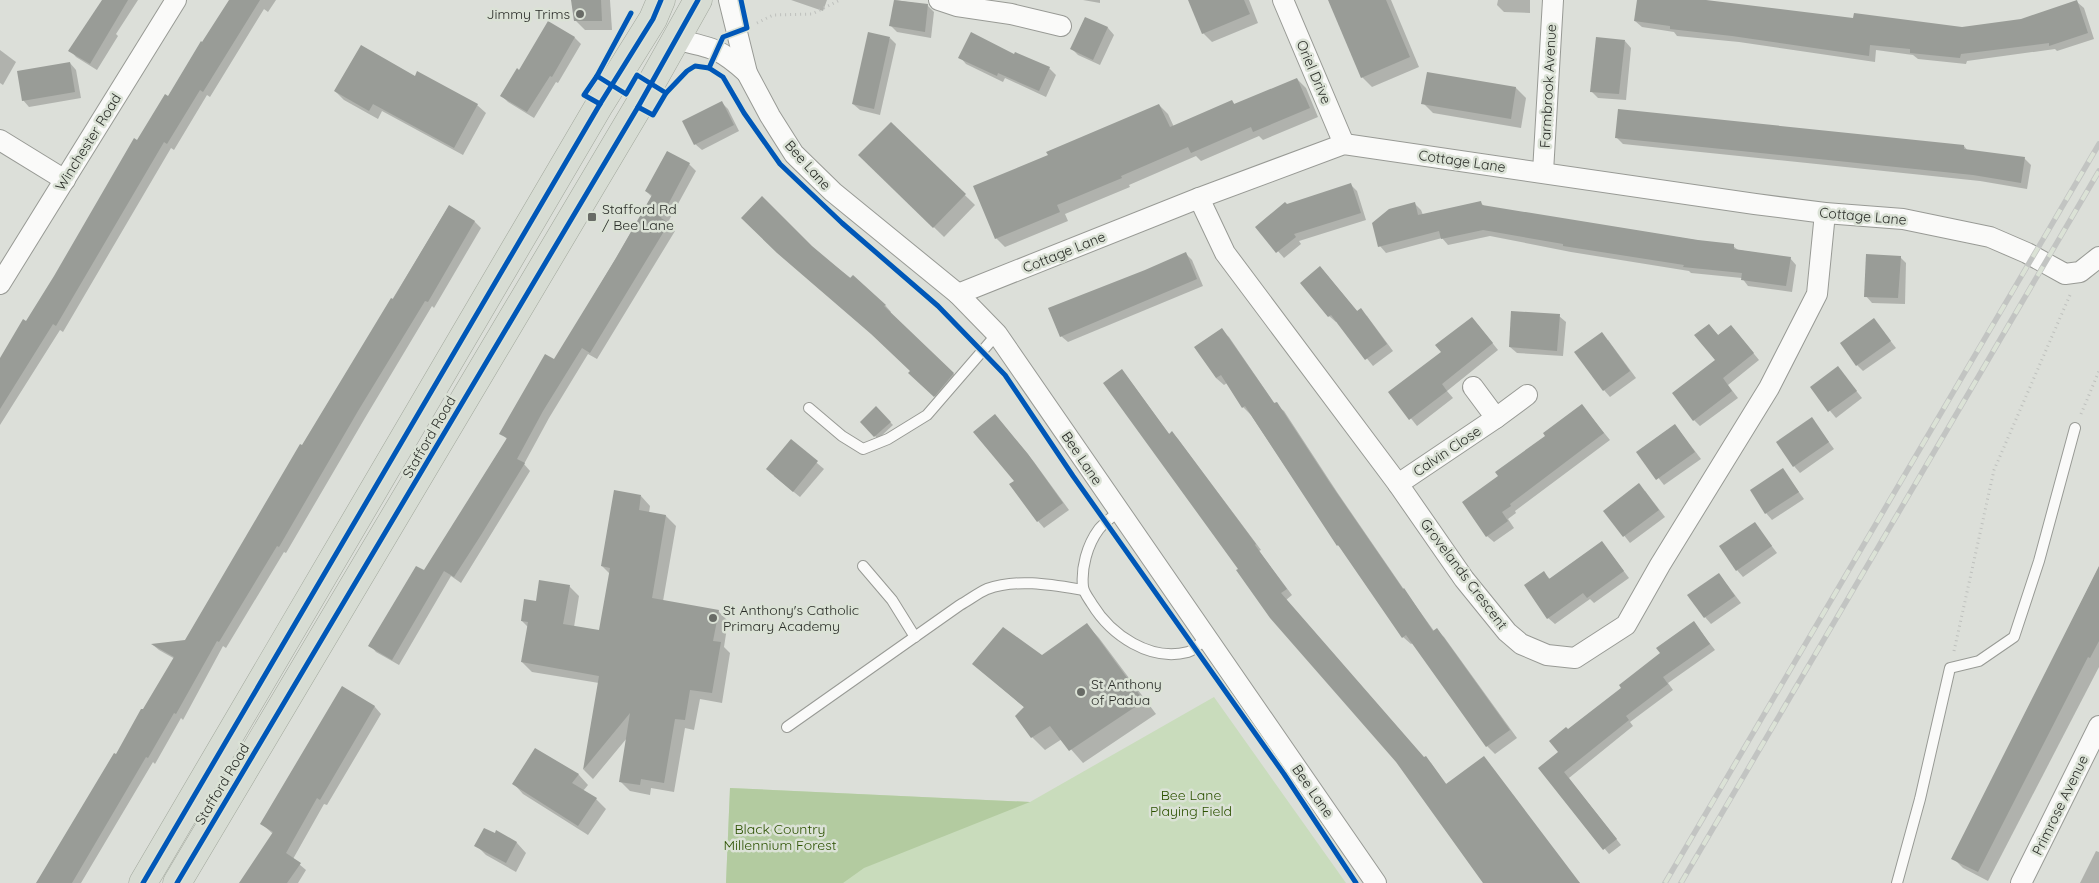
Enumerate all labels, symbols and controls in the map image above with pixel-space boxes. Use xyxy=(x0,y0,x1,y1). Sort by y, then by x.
place label: Jimmy Trims xyxy=(486,5,570,23)
marker: Jimmy Trims xyxy=(574,8,586,20)
street label: Farmbrook Avenue xyxy=(1536,24,1560,148)
street label: Oriel Drive xyxy=(1292,37,1336,107)
street label: Winchester Road xyxy=(51,90,125,194)
street label: Bee Lane xyxy=(781,136,835,194)
street label: Cottage Lane xyxy=(1417,146,1507,176)
place label: Stafford Rd / Bee Lane xyxy=(602,200,677,234)
street label: Cottage Lane xyxy=(1819,203,1908,229)
marker: Stafford Rd / Bee Lane xyxy=(586,211,598,223)
street label: Cottage Lane xyxy=(1020,227,1108,277)
street label: Stafford Road xyxy=(398,393,460,481)
street label: Calvin Close xyxy=(1410,422,1484,480)
street label: Bee Lane xyxy=(1058,428,1106,488)
street label: Grovelands Crescent xyxy=(1417,515,1512,633)
place label: St Anthony's Catholic Primary Academy xyxy=(723,601,859,635)
marker: St Anthony's Catholic Primary Academy xyxy=(707,612,719,624)
place label: St Anthony of Padua xyxy=(1091,675,1162,709)
marker: St Anthony of Padua xyxy=(1075,686,1087,698)
street label: Stafford Road xyxy=(191,740,253,828)
street label: Primrose Avenue xyxy=(2028,752,2092,858)
street label: Bee Lane xyxy=(1288,761,1338,821)
park label: Bee Lane Playing Field xyxy=(1150,786,1232,820)
park label: Black Country Millennium Forest xyxy=(724,820,837,854)

